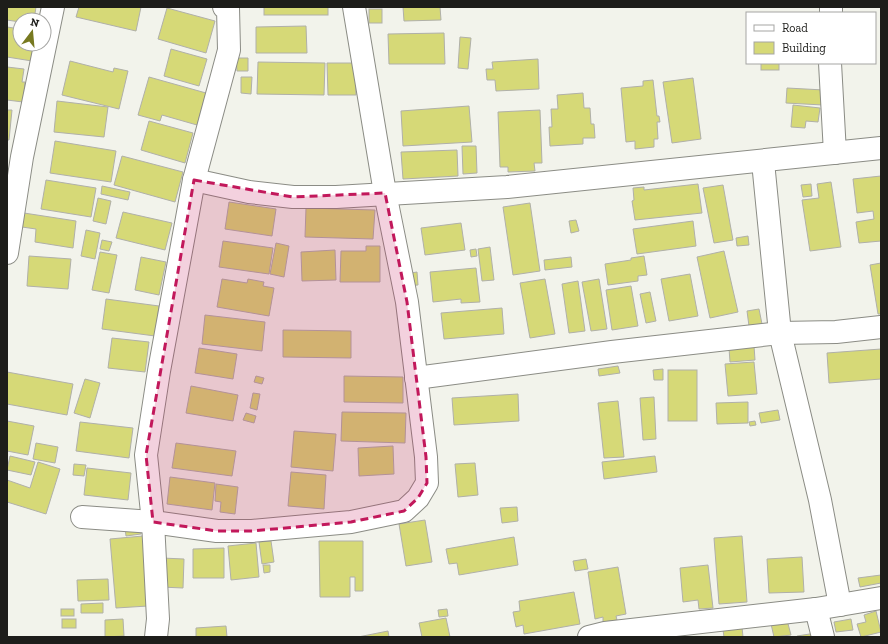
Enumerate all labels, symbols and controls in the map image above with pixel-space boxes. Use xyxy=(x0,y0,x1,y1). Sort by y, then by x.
north arrow xyxy=(12,12,52,52)
legend xyxy=(746,12,876,64)
text: N xyxy=(29,15,41,30)
text: Road xyxy=(782,21,808,35)
text: Building xyxy=(782,41,826,55)

